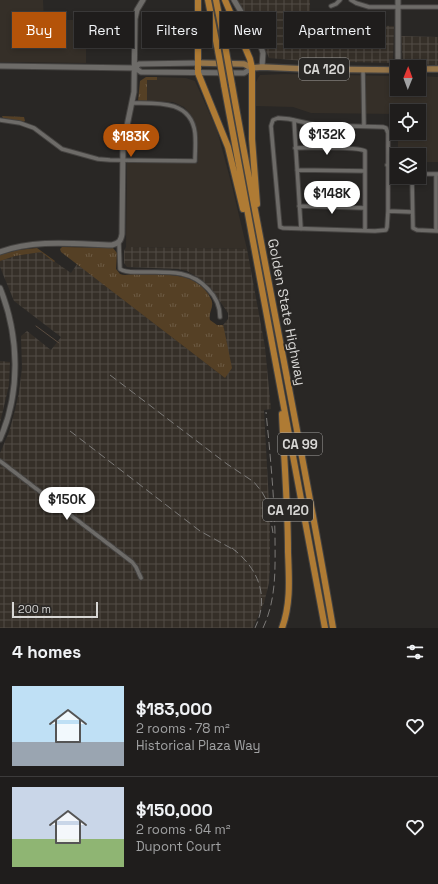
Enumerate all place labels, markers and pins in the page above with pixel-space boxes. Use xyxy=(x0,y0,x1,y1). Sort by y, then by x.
pin: $132K xyxy=(299,122,355,156)
pin: $183K xyxy=(103,124,159,158)
pin: $148K xyxy=(304,181,360,215)
pin: $150K xyxy=(39,487,95,521)

